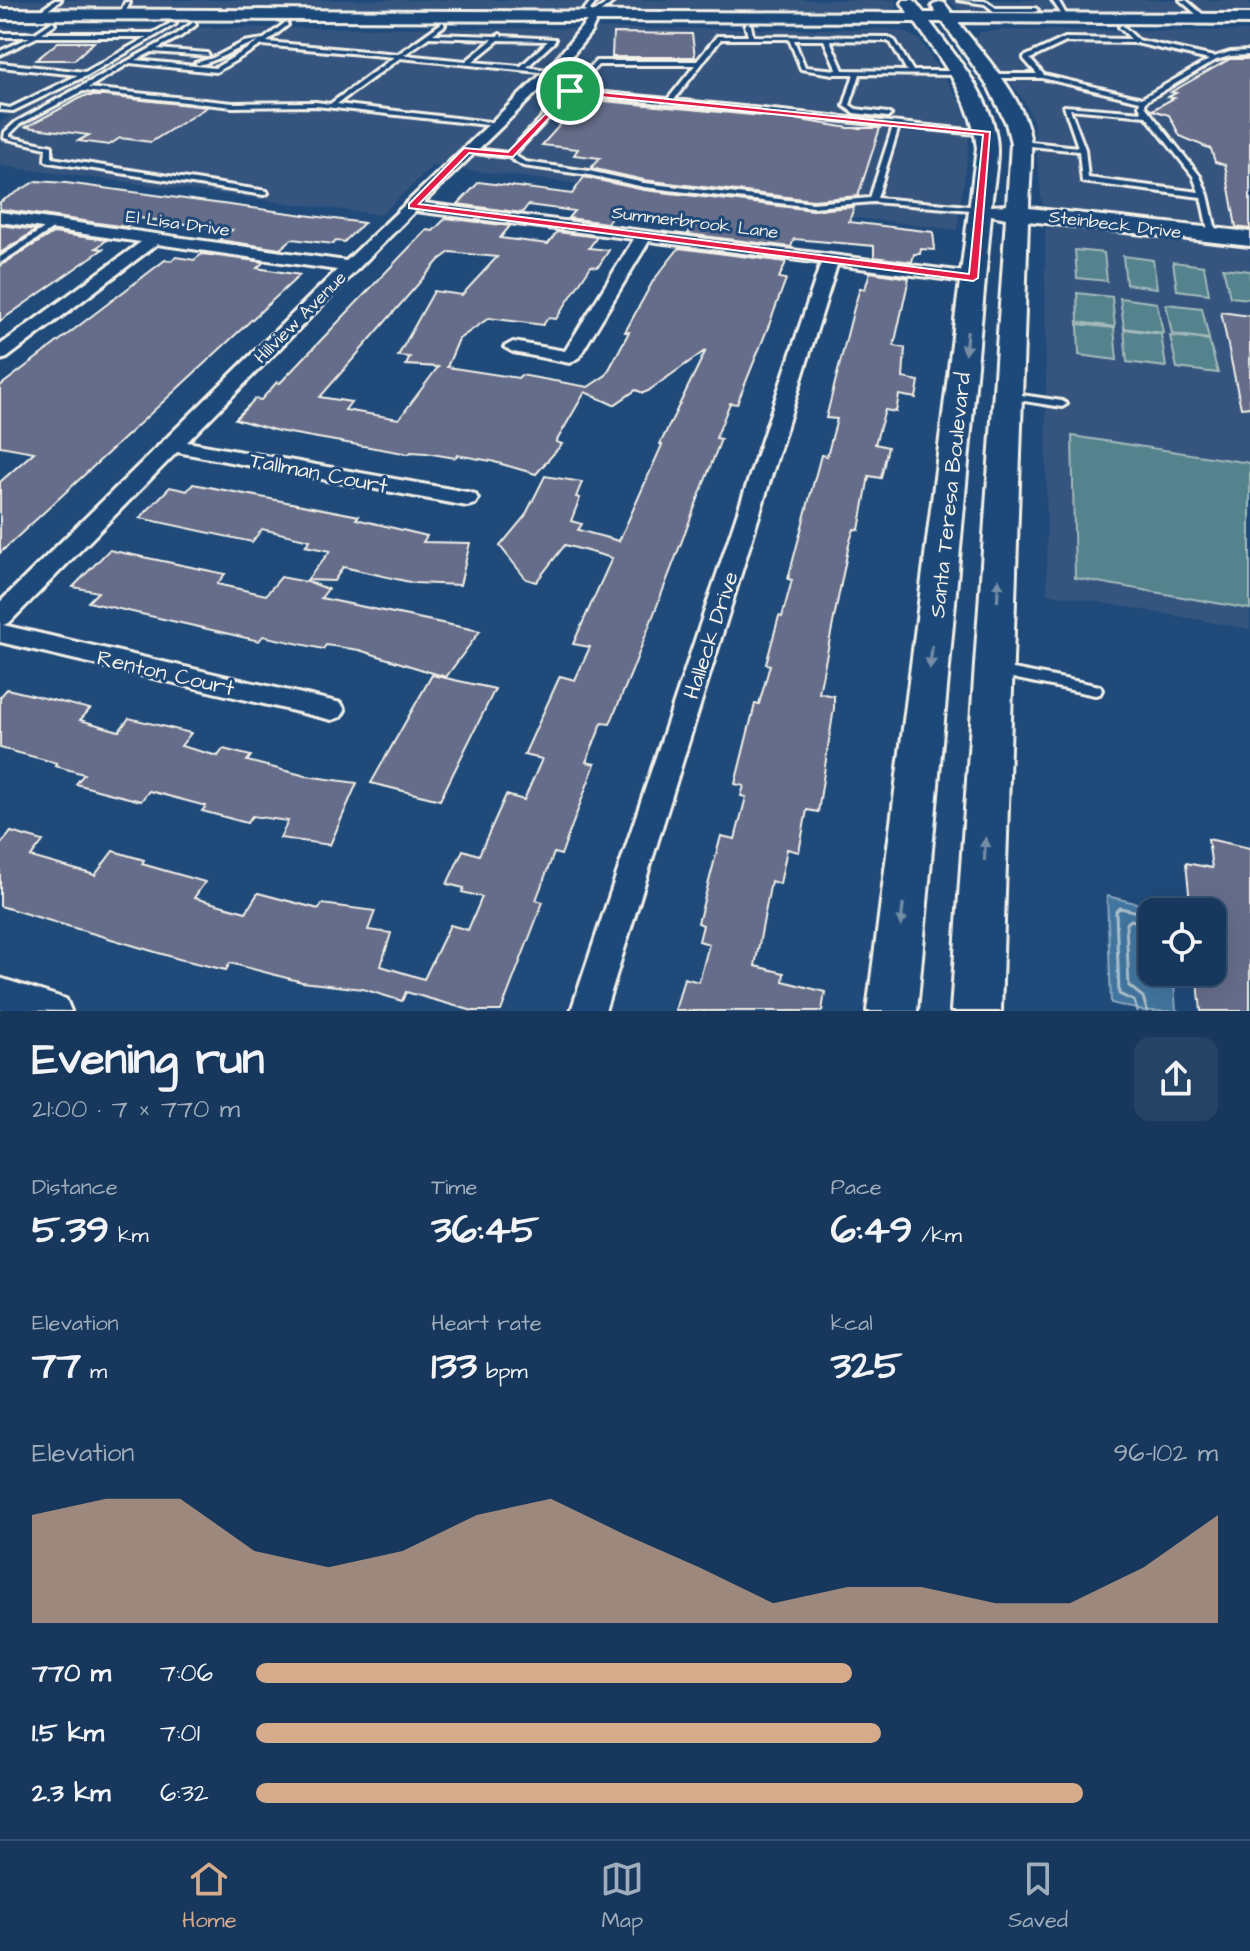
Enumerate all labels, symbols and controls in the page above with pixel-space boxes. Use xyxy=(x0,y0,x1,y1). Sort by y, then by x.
pin xyxy=(536,57,604,125)
icon: arrive xyxy=(548,69,592,113)
street label: Summerbrook Lane xyxy=(610,200,780,245)
street label: El Lisa Drive xyxy=(124,204,232,243)
street label: Steinbeck Drive xyxy=(1047,204,1183,245)
street label: Hillview Avenue xyxy=(249,265,352,369)
one-way arrow xyxy=(960,331,973,356)
street label: Santa Teresa Boulevard xyxy=(922,371,979,619)
street label: Tallman Court xyxy=(247,445,391,502)
street label: Halleck Drive xyxy=(676,568,747,703)
one-way arrow xyxy=(992,577,1005,602)
street label: Renton Court xyxy=(94,643,237,704)
one-way arrow xyxy=(924,645,937,670)
one-way arrow xyxy=(979,836,992,861)
map controls xyxy=(1138,898,1226,986)
button: locate xyxy=(1138,898,1226,986)
one-way arrow xyxy=(895,903,908,928)
text: Evening run xyxy=(32,1030,264,1091)
button: share xyxy=(1134,1037,1218,1121)
text: 21:00 · 7 × 770 m xyxy=(32,1091,240,1127)
text: Distance xyxy=(32,1172,118,1203)
text: Time xyxy=(431,1172,477,1203)
text: Pace xyxy=(831,1172,882,1203)
text: 5.39 xyxy=(32,1203,109,1258)
text: 36:45 xyxy=(431,1203,539,1258)
text: 6:49 xyxy=(831,1203,912,1258)
text: km xyxy=(109,1220,149,1251)
text: /km xyxy=(912,1220,962,1251)
text: Elevation xyxy=(32,1308,119,1339)
text: Heart rate xyxy=(431,1308,542,1339)
text: kcal xyxy=(831,1308,873,1339)
text: 77 xyxy=(32,1339,81,1394)
text: 133 xyxy=(431,1339,477,1394)
text: 325 xyxy=(831,1339,902,1394)
text: m xyxy=(81,1356,107,1387)
text: bpm xyxy=(477,1356,528,1387)
text: Elevation xyxy=(32,1435,134,1471)
text: 96–102 m xyxy=(1114,1435,1218,1471)
text: 770 m xyxy=(32,1655,111,1691)
text: 7:06 xyxy=(160,1655,213,1691)
text: 1.5 km xyxy=(32,1715,104,1751)
text: 7:01 xyxy=(160,1715,200,1751)
text: 2.3 km xyxy=(32,1775,110,1811)
text: 6:32 xyxy=(160,1775,209,1811)
tab: Home xyxy=(182,1857,237,1936)
tab: Map xyxy=(600,1857,644,1936)
tab: Saved xyxy=(1008,1857,1068,1936)

